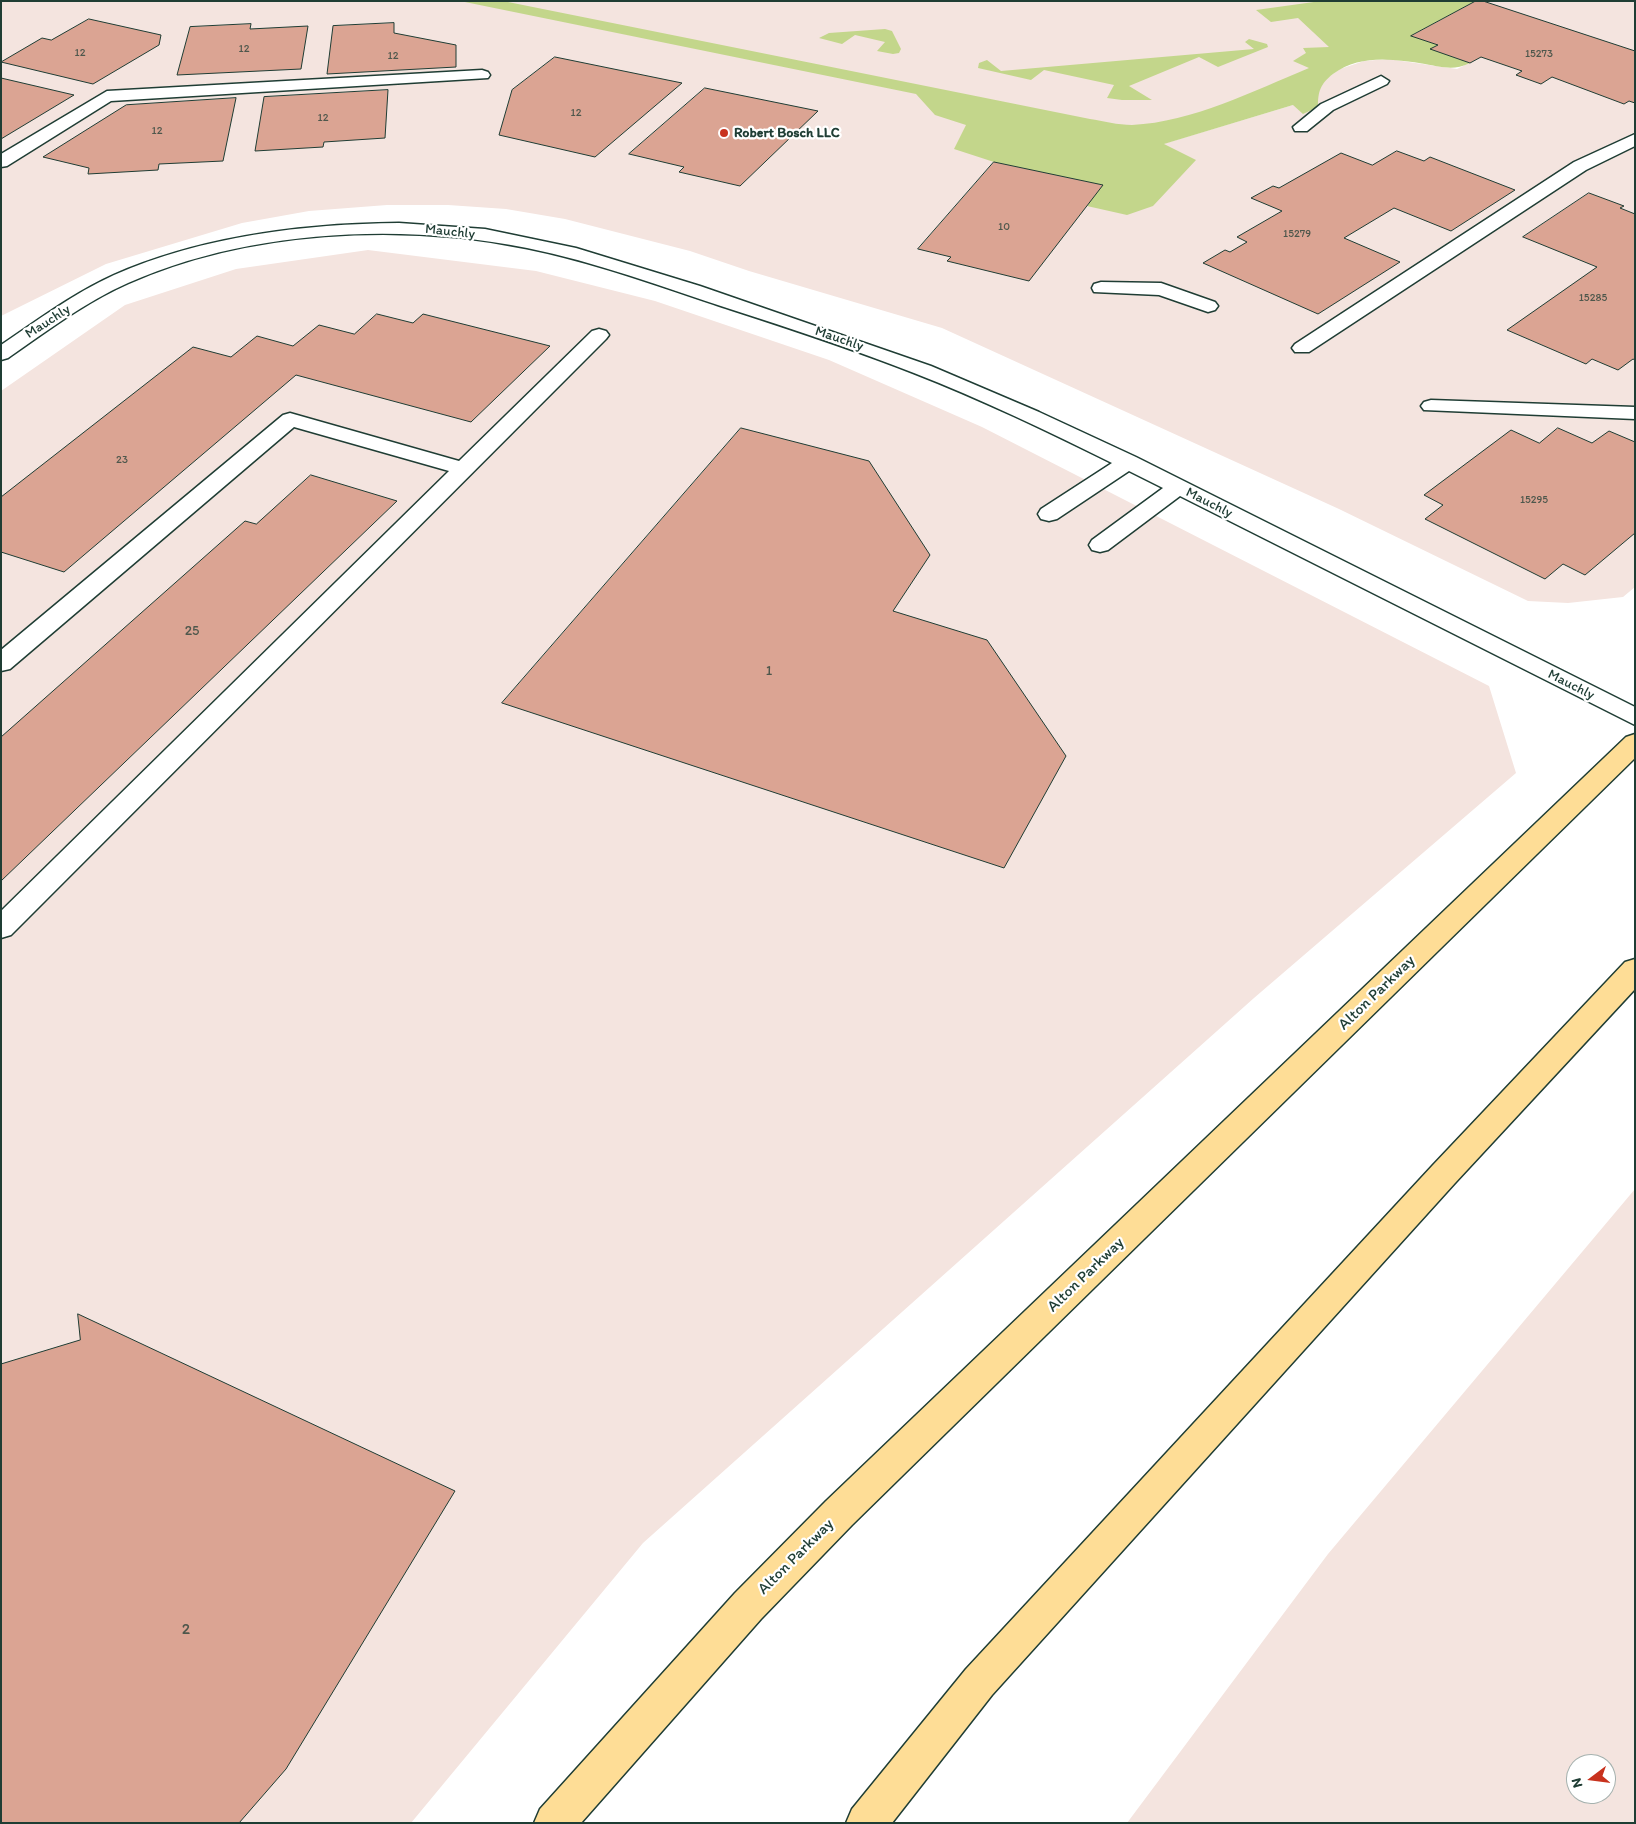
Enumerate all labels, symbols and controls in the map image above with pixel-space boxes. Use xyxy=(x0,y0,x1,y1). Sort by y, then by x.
house number: 12 xyxy=(239,42,249,56)
house number: 12 xyxy=(75,46,85,60)
house number: 15273 xyxy=(1525,47,1553,61)
house number: 12 xyxy=(388,49,398,63)
house number: 12 xyxy=(571,106,581,120)
house number: 12 xyxy=(318,111,328,125)
house number: 12 xyxy=(152,124,162,138)
place label: Robert Bosch LLC xyxy=(734,125,840,141)
marker: Robert Bosch LLC xyxy=(718,127,730,139)
house number: 10 xyxy=(998,220,1010,234)
street label: Mauchly xyxy=(424,221,476,243)
house number: 15279 xyxy=(1283,227,1311,241)
house number: 15285 xyxy=(1579,291,1607,305)
street label: Mauchly xyxy=(22,301,74,343)
street label: Mauchly xyxy=(813,323,865,355)
house number: 23 xyxy=(116,453,128,467)
street label: Mauchly xyxy=(1183,484,1235,522)
house number: 15295 xyxy=(1520,493,1548,507)
house number: 25 xyxy=(185,623,199,639)
house number: 1 xyxy=(766,663,772,679)
street label: Mauchly xyxy=(1545,666,1597,704)
street label: Alton Parkway xyxy=(1335,952,1419,1034)
street label: Alton Parkway xyxy=(1044,1234,1128,1316)
street label: Alton Parkway xyxy=(754,1515,838,1599)
house number: 2 xyxy=(182,1620,190,1640)
north arrow xyxy=(1566,1754,1616,1804)
text: N xyxy=(1568,1776,1586,1790)

